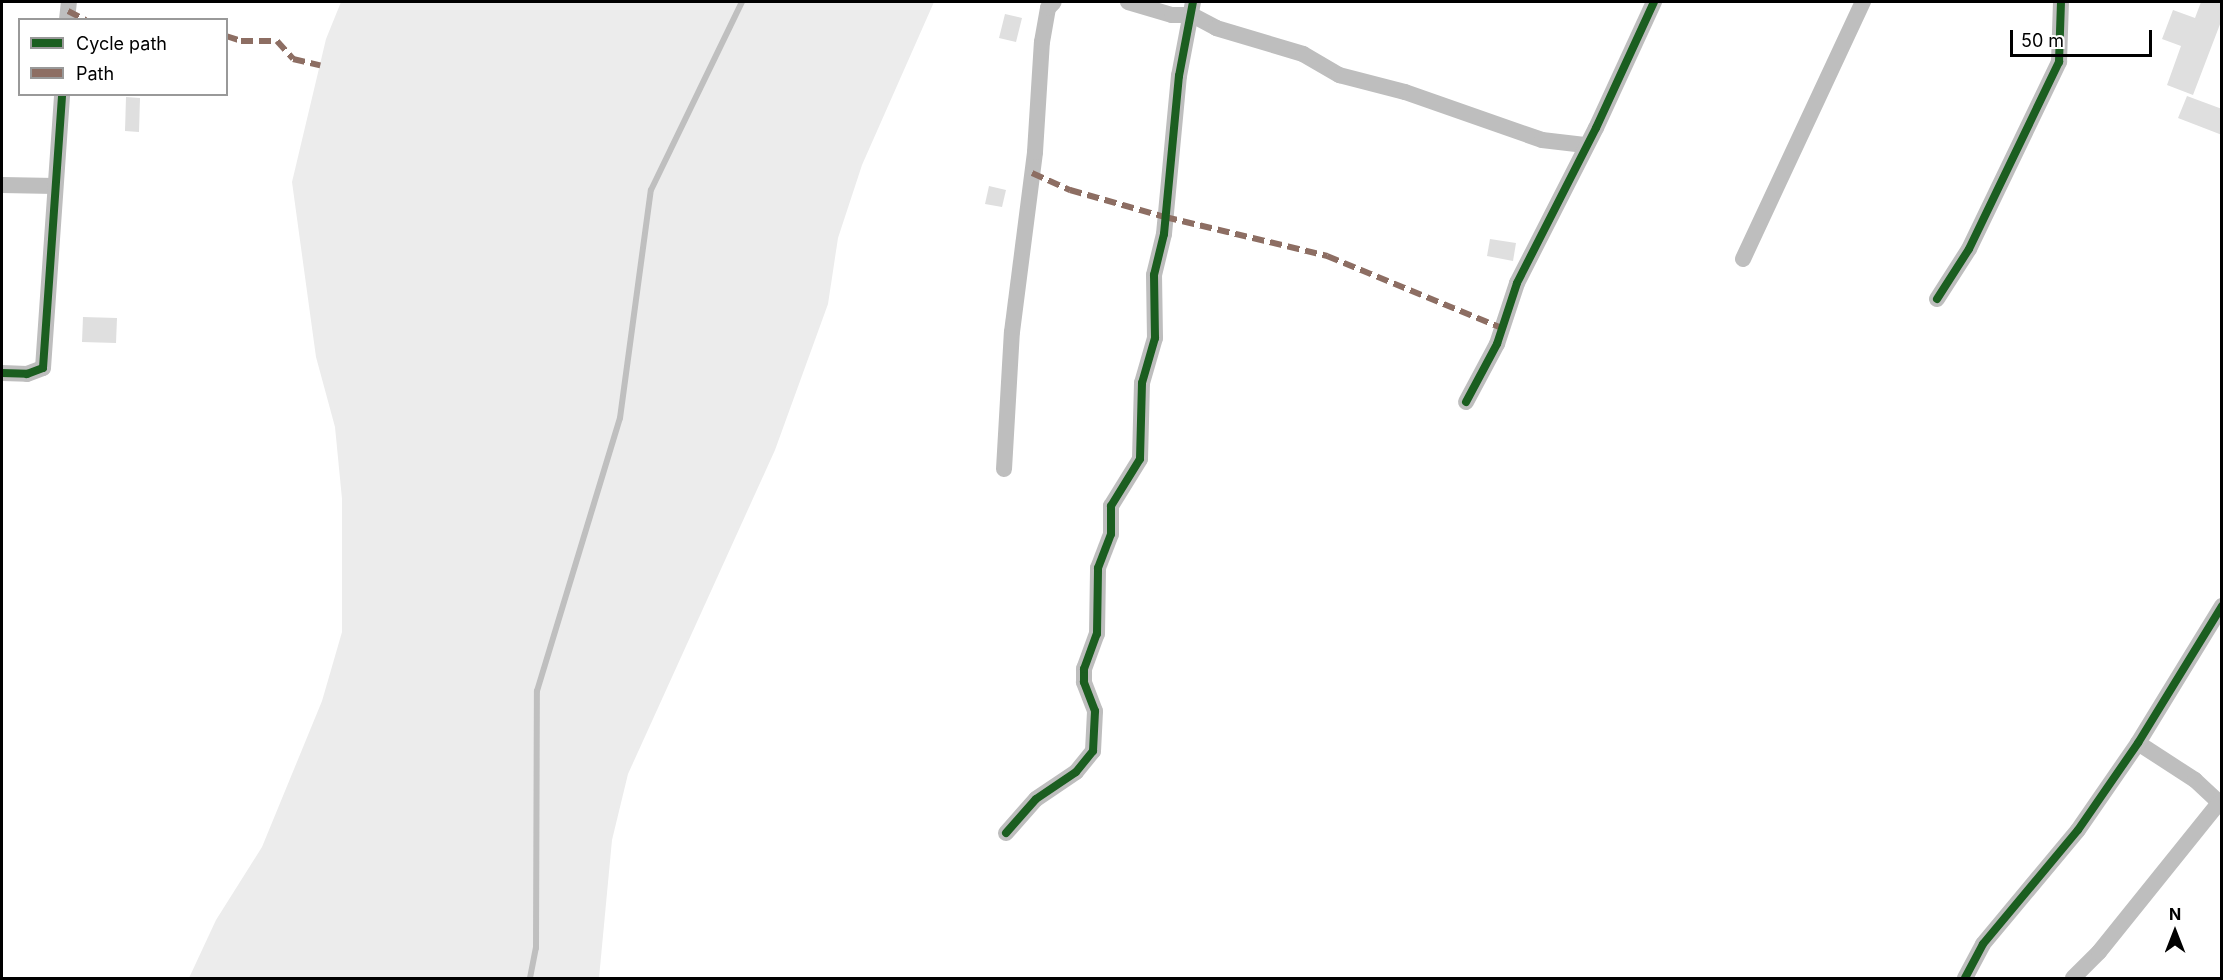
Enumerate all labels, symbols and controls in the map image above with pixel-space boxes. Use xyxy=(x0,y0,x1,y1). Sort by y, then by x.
legend xyxy=(18,18,228,96)
scale bar xyxy=(2013,18,2156,56)
text: 50 m xyxy=(2021,30,2064,51)
text: Cycle path xyxy=(76,33,167,54)
text: Path xyxy=(76,63,114,84)
north arrow xyxy=(2145,902,2205,962)
text: N xyxy=(2169,904,2181,924)

